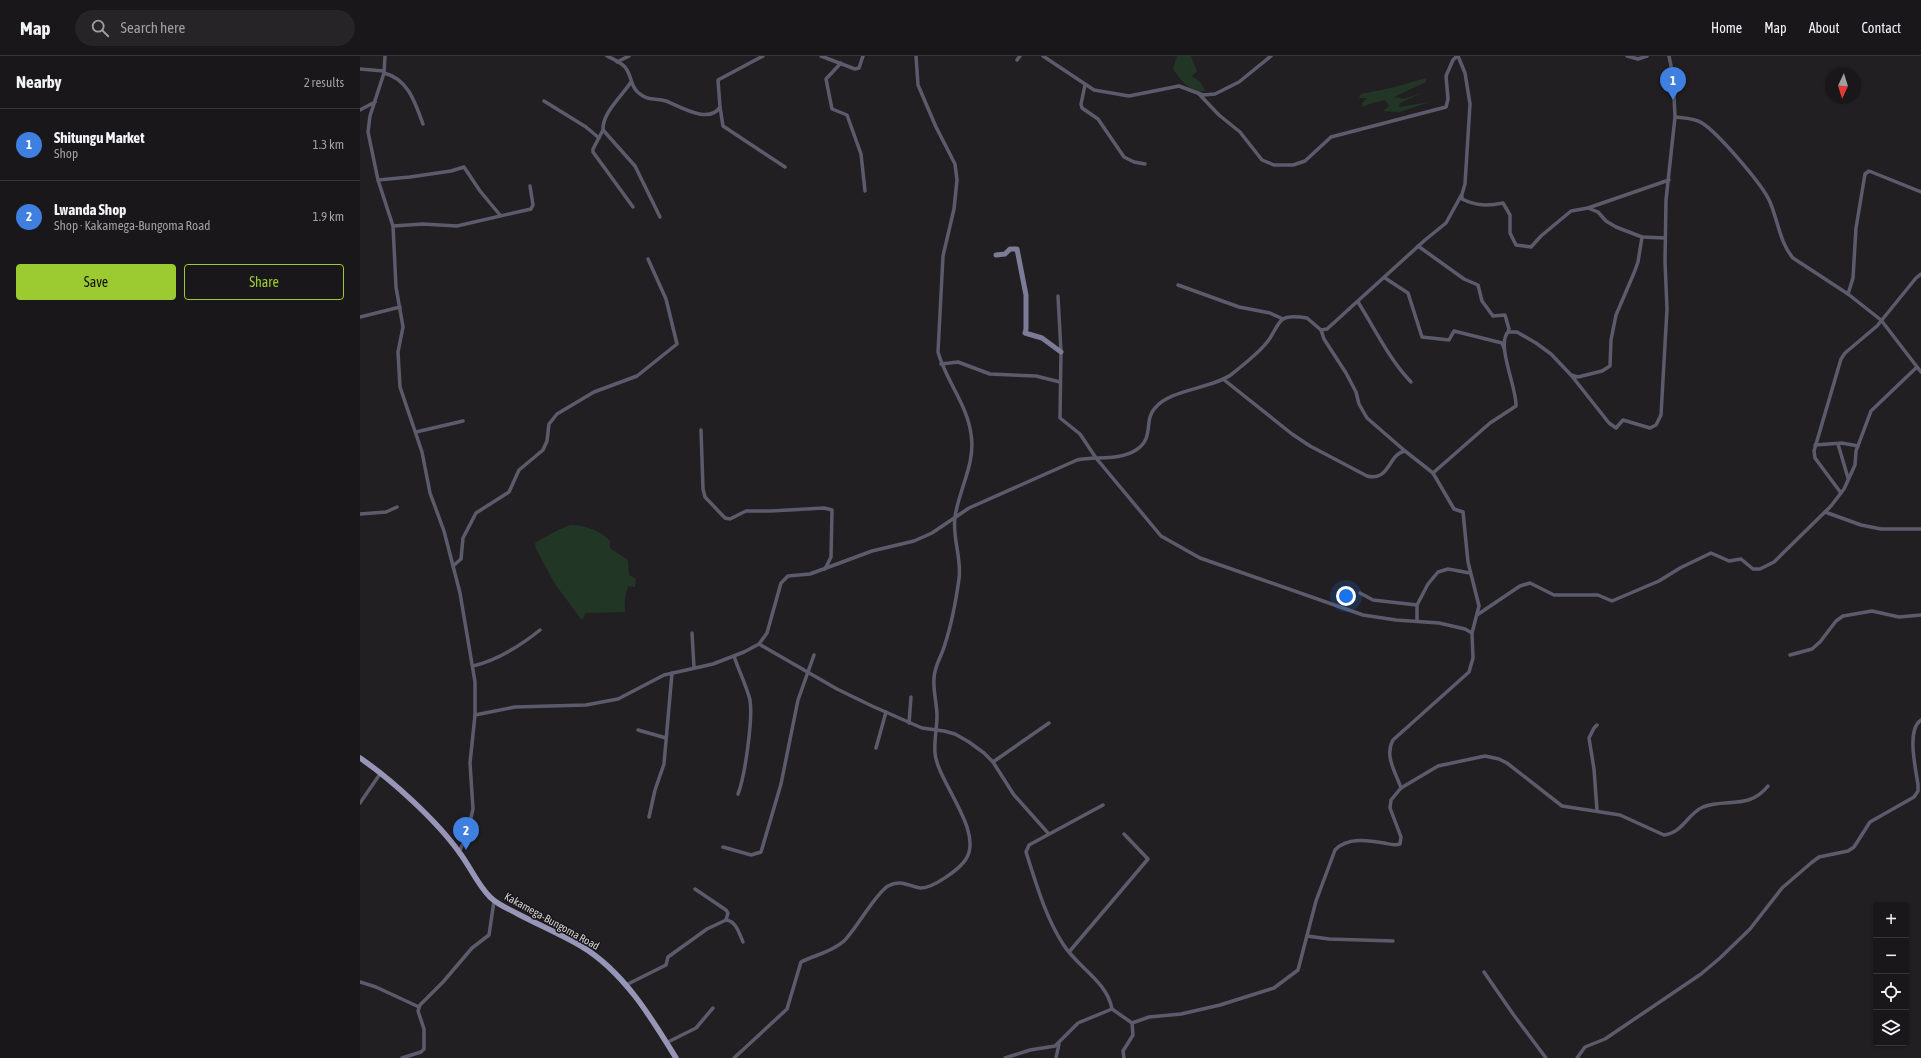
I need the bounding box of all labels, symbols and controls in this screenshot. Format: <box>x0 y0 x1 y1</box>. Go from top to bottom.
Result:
search box <box>75 10 355 46</box>
text: Map <box>20 17 51 39</box>
icon: search <box>89 17 111 39</box>
text: Search here <box>121 19 185 36</box>
text: Home <box>1711 20 1742 36</box>
text: Map <box>1764 20 1787 36</box>
text: About <box>1809 20 1840 36</box>
text: Contact <box>1862 20 1901 36</box>
pin: 1 <box>1660 67 1686 100</box>
north arrow <box>1825 68 1861 104</box>
text: Nearby <box>16 72 62 92</box>
text: 2 results <box>304 75 344 90</box>
text: Shitungu Market <box>54 129 145 146</box>
text: 1 <box>26 137 32 152</box>
text: 1.3 km <box>313 137 344 152</box>
text: Shop <box>54 146 78 161</box>
text: Lwanda Shop <box>54 201 126 218</box>
text: 2 <box>26 209 32 224</box>
text: 1.9 km <box>313 209 344 224</box>
text: Shop · Kakamega-Bungoma Road <box>54 218 210 233</box>
button: Save <box>16 264 176 300</box>
button: Share <box>184 264 344 300</box>
your location <box>1336 586 1356 606</box>
pin: 2 <box>453 817 479 850</box>
street label: Kakamega-Bungoma Road <box>502 890 602 952</box>
map controls <box>1873 902 1909 1046</box>
button: + <box>1873 902 1909 938</box>
button: − <box>1873 938 1909 974</box>
button: locate <box>1873 974 1909 1010</box>
button: layers <box>1873 1010 1909 1046</box>

